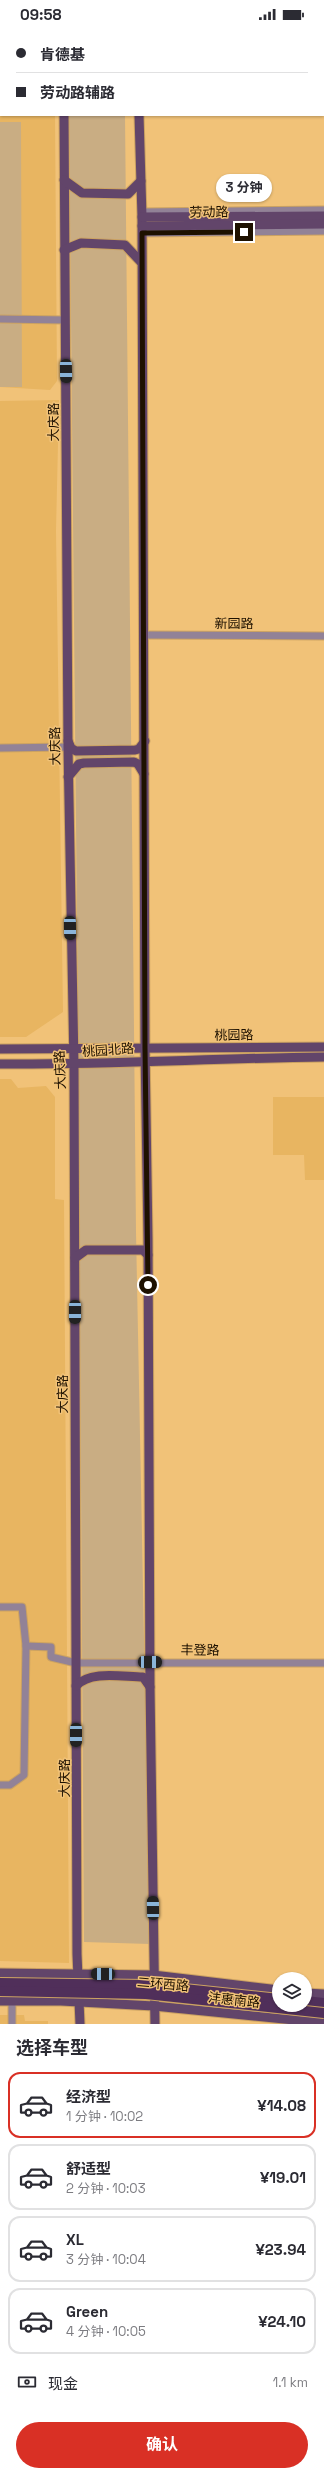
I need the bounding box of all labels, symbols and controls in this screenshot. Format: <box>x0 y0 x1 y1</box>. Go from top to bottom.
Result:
text: 09:58 <box>20 5 61 24</box>
text: 肯德基 <box>40 45 85 64</box>
text: 劳动路辅路 <box>40 83 115 102</box>
callout: 3 分钟 <box>216 174 272 202</box>
text: 3 分钟 <box>225 179 263 196</box>
street label: 劳动路 <box>189 203 229 221</box>
route end <box>235 223 253 241</box>
car <box>60 359 72 383</box>
street label: 大庆路 <box>45 402 62 442</box>
street label: 新园路 <box>214 615 254 632</box>
street label: 大庆路 <box>46 726 64 766</box>
car <box>64 916 76 940</box>
street label: 桃园路 <box>214 1026 254 1044</box>
street label: 桃园北路 <box>81 1040 135 1060</box>
street label: 大庆路 <box>51 1050 69 1090</box>
route start <box>139 1276 157 1294</box>
car <box>69 1300 81 1324</box>
street label: 大庆路 <box>54 1374 71 1414</box>
street label: 丰登路 <box>180 1641 220 1659</box>
car <box>138 1656 162 1668</box>
car <box>70 1723 82 1747</box>
street label: 大庆路 <box>56 1758 73 1798</box>
car <box>147 1896 159 1920</box>
car <box>91 1968 115 1980</box>
map controls <box>272 1972 312 2012</box>
button: layers <box>272 1972 312 2012</box>
street label: 二环西路 <box>136 1973 190 1995</box>
street label: 沣惠南路 <box>207 1989 261 2011</box>
text: 选择车型 <box>16 2036 88 2059</box>
icon: car <box>18 2087 54 2123</box>
text: 经济型 <box>66 2087 111 2106</box>
text: ¥14.08 <box>257 2096 306 2115</box>
text: 1 分钟 · 10:02 <box>66 2108 143 2125</box>
icon: car <box>18 2159 54 2195</box>
text: 舒适型 <box>66 2159 111 2178</box>
text: ¥19.01 <box>260 2168 306 2187</box>
text: 2 分钟 · 10:03 <box>66 2180 146 2197</box>
text: XL <box>66 2230 84 2249</box>
icon: car <box>18 2231 54 2267</box>
text: ¥23.94 <box>255 2240 306 2259</box>
text: 3 分钟 · 10:04 <box>66 2251 146 2268</box>
text: Green <box>66 2302 108 2321</box>
icon: car <box>18 2303 54 2339</box>
text: ¥24.10 <box>258 2312 306 2331</box>
text: 4 分钟 · 10:05 <box>66 2323 146 2340</box>
icon: cash <box>16 2371 38 2393</box>
text: 现金 <box>48 2374 78 2393</box>
text: 1.1 km <box>273 2374 308 2391</box>
button: 确认 <box>16 2422 308 2468</box>

